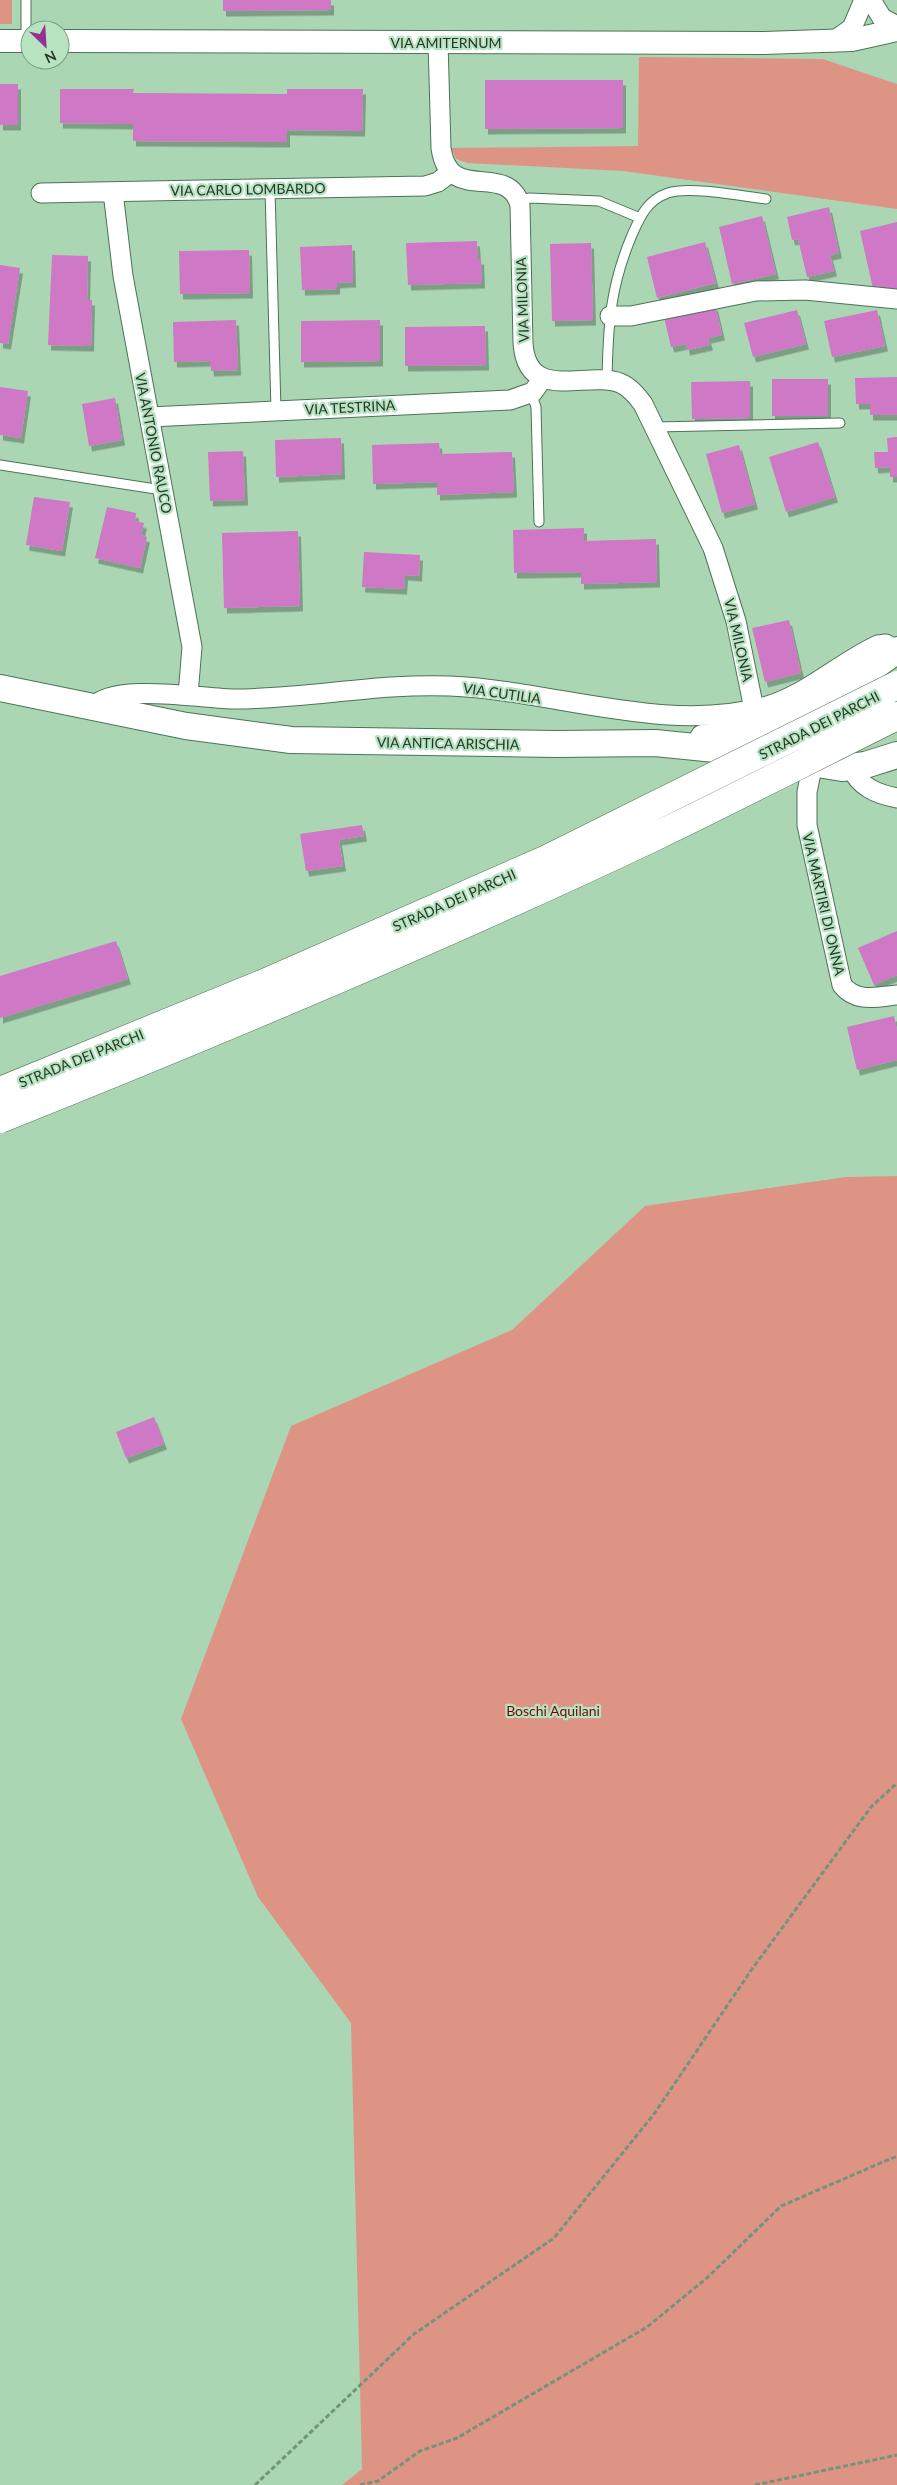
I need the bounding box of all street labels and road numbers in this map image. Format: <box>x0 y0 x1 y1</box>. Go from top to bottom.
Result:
street label: VIA AMITERNUM <box>390 34 502 51</box>
street label: VIA CARLO LOMBARDO <box>170 179 326 199</box>
street label: VIA MILONIA <box>512 257 532 343</box>
street label: VIA ANTONIO RAUCO <box>132 371 176 515</box>
street label: VIA TESTRINA <box>304 396 396 418</box>
street label: VIA MILONIA <box>721 597 757 684</box>
street label: VIA CUTILIA <box>462 679 543 707</box>
street label: STRADA DEI PARCHI <box>756 687 882 763</box>
street label: VIA ANTICA ARISCHIA <box>377 733 520 753</box>
street label: VIA MARTIRI DI ONNA <box>799 831 849 977</box>
street label: STRADA DEI PARCHI <box>390 865 518 935</box>
street label: STRADA DEI PARCHI <box>16 1025 146 1091</box>

